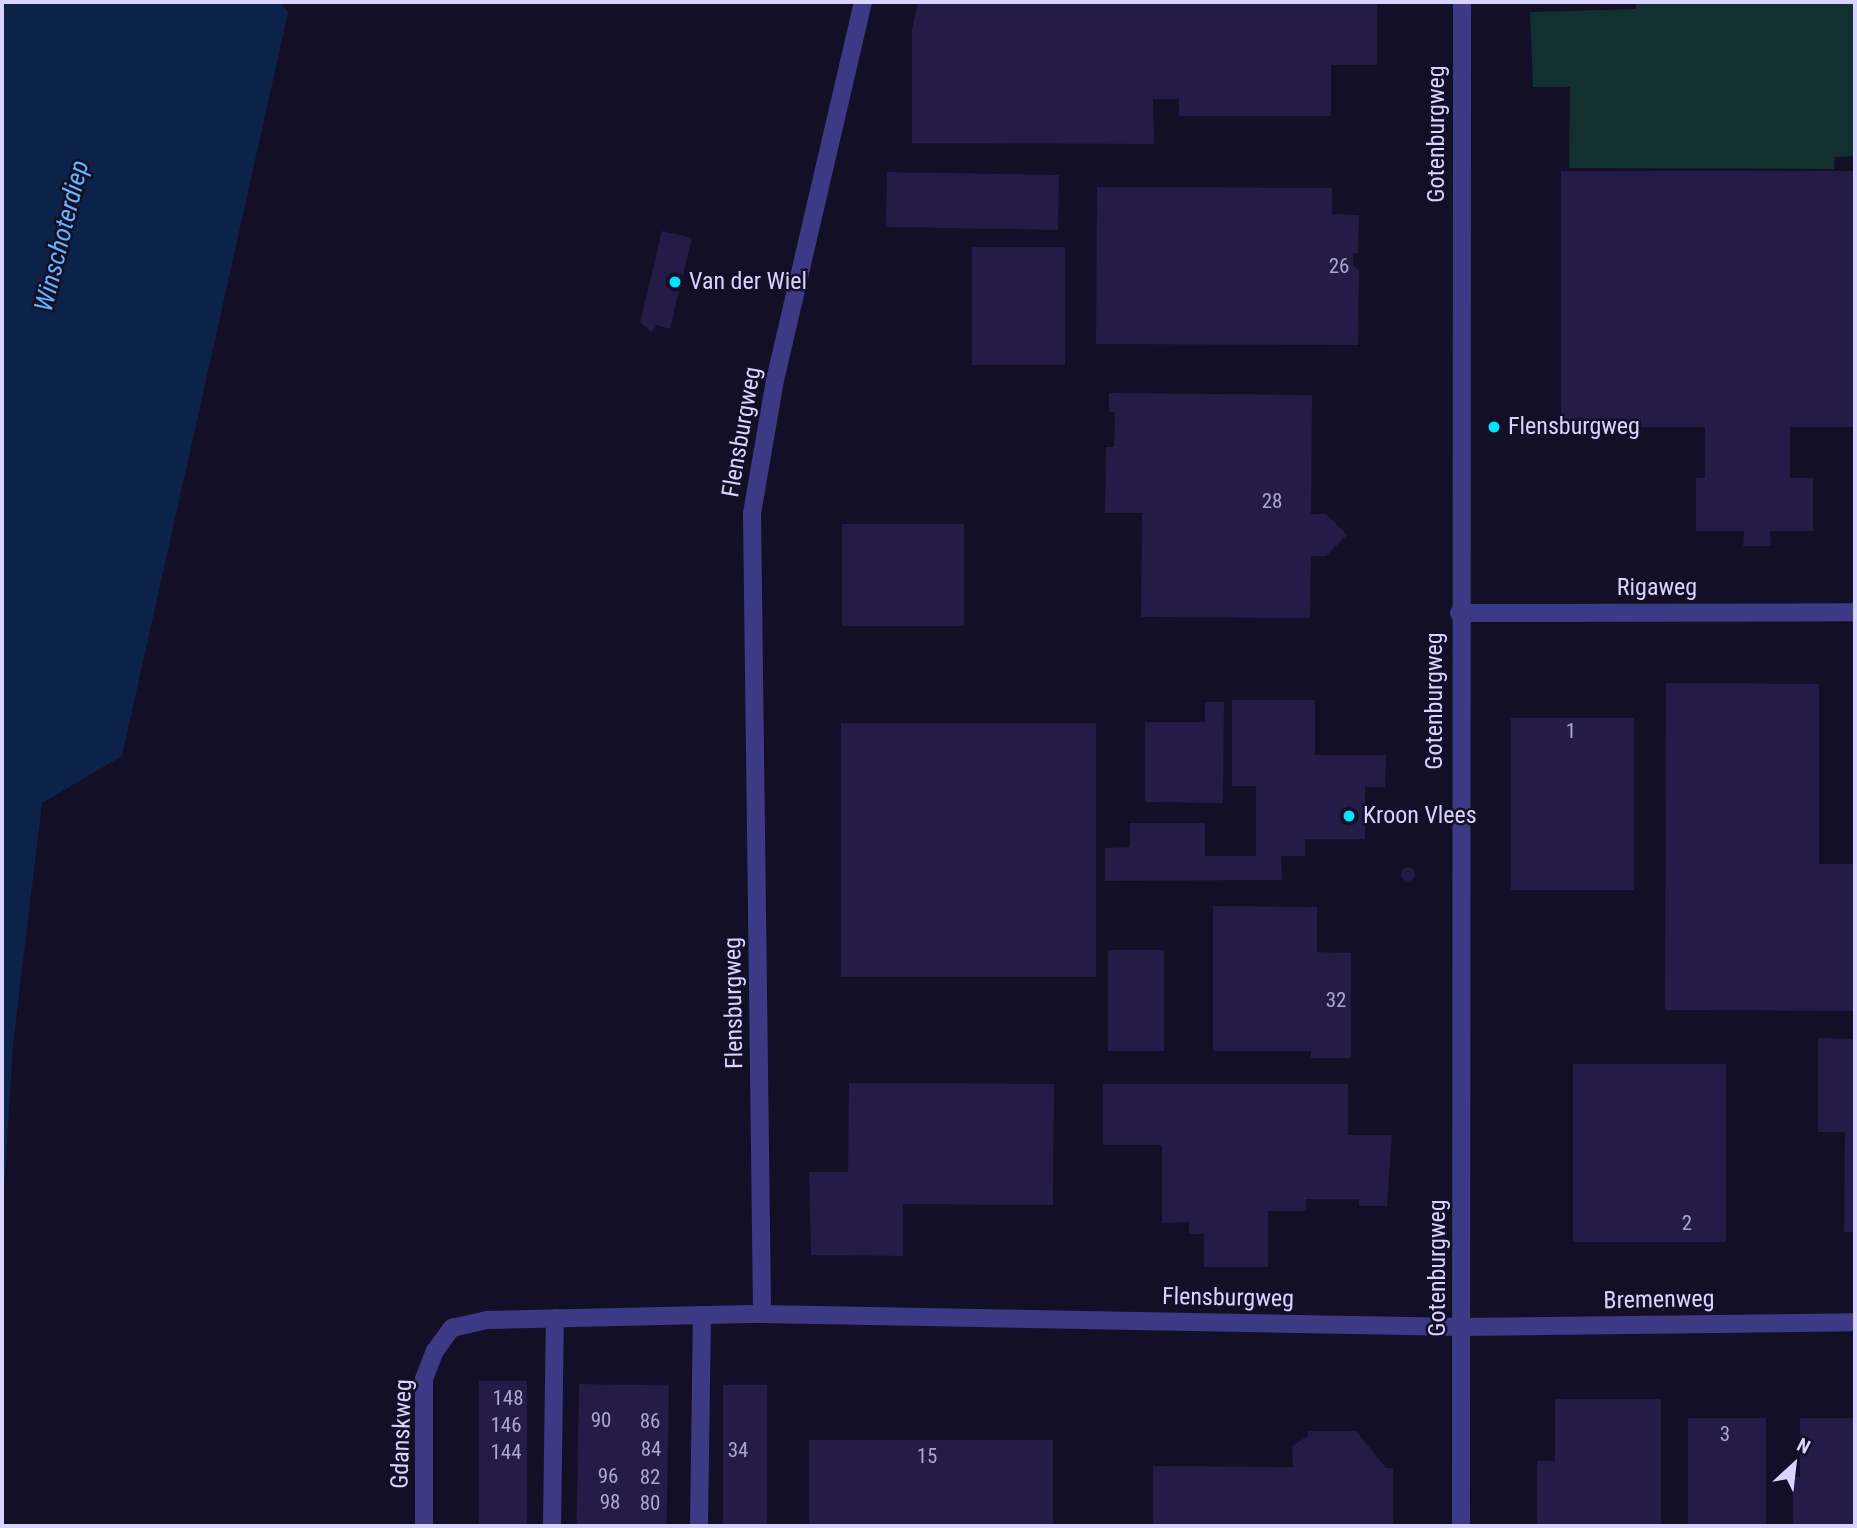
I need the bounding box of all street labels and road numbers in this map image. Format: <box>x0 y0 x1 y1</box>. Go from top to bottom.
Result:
street label: Gotenburgweg <box>1423 65 1451 203</box>
street label: Flensburgweg <box>716 365 768 499</box>
street label: Rigaweg <box>1617 574 1697 602</box>
street label: Gotenburgweg <box>1421 632 1449 770</box>
street label: Flensburgweg <box>718 937 750 1069</box>
street label: Gotenburgweg <box>1424 1199 1452 1337</box>
street label: Flensburgweg <box>1162 1282 1294 1314</box>
street label: Bremenweg <box>1603 1285 1715 1315</box>
street label: Gdanskweg <box>386 1379 418 1489</box>

